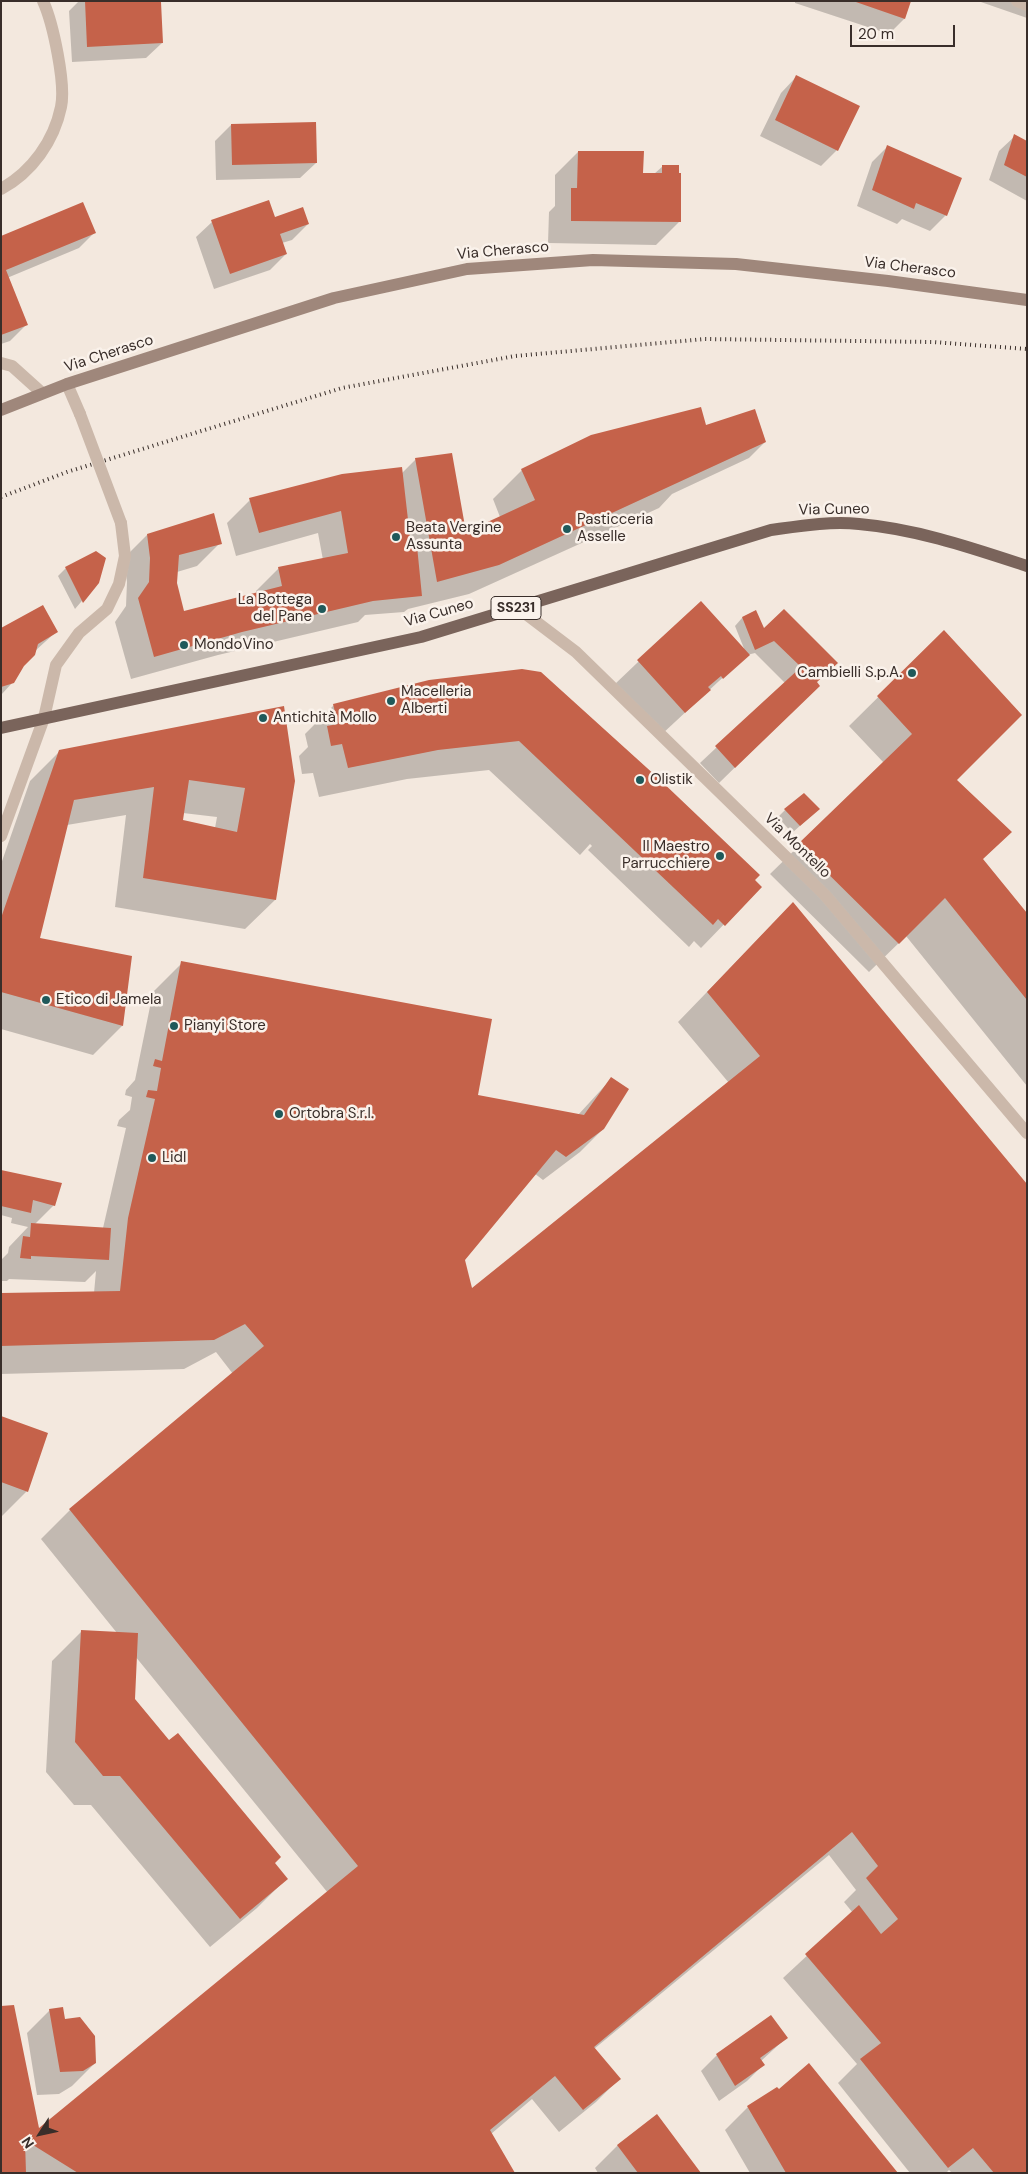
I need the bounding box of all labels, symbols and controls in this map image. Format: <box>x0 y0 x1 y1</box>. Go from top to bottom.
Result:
scale bar <box>853 15 958 47</box>
text: 20 m <box>858 24 894 44</box>
street label: Via Cherasco <box>456 238 550 264</box>
street label: Via Cherasco <box>863 253 957 283</box>
street label: Via Cherasco <box>62 331 156 377</box>
street label: Via Cuneo <box>798 500 870 520</box>
place label: Pasticceria Asselle <box>577 511 653 546</box>
place label: Beata Vergine Assunta <box>406 519 502 554</box>
marker: Pasticceria Asselle <box>561 523 573 535</box>
marker: Beata Vergine Assunta <box>390 531 402 543</box>
place label: La Bottega del Pane <box>238 591 312 626</box>
street label: Via Cuneo <box>402 595 476 631</box>
road number: SS231 <box>491 596 541 620</box>
marker: La Bottega del Pane <box>316 603 328 615</box>
place label: MondoVino <box>194 636 274 654</box>
marker: MondoVino <box>178 639 190 651</box>
place label: Cambielli S.p.A. <box>797 664 902 682</box>
marker: Cambielli S.p.A. <box>906 667 918 679</box>
place label: Macelleria Alberti <box>401 683 471 718</box>
marker: Macelleria Alberti <box>385 695 397 707</box>
place label: Antichità Mollo <box>273 709 377 727</box>
marker: Antichità Mollo <box>257 712 269 724</box>
place label: Olistik <box>650 771 693 789</box>
marker: Olistik <box>634 774 646 786</box>
street label: Via Montello <box>760 810 834 882</box>
place label: Il Maestro Parrucchiere <box>622 838 710 873</box>
marker: Il Maestro Parrucchiere <box>714 850 726 862</box>
place label: Etico di Jamela <box>56 991 161 1009</box>
marker: Etico di Jamela <box>40 994 52 1006</box>
place label: Pianyi Store <box>184 1017 266 1035</box>
marker: Pianyi Store <box>168 1020 180 1032</box>
place label: Ortobra S.r.l. <box>289 1105 374 1123</box>
marker: Ortobra S.r.l. <box>273 1108 285 1120</box>
place label: Lidl <box>162 1149 186 1167</box>
marker: Lidl <box>146 1152 158 1164</box>
north arrow <box>15 2109 65 2159</box>
text: N <box>17 2133 38 2152</box>

